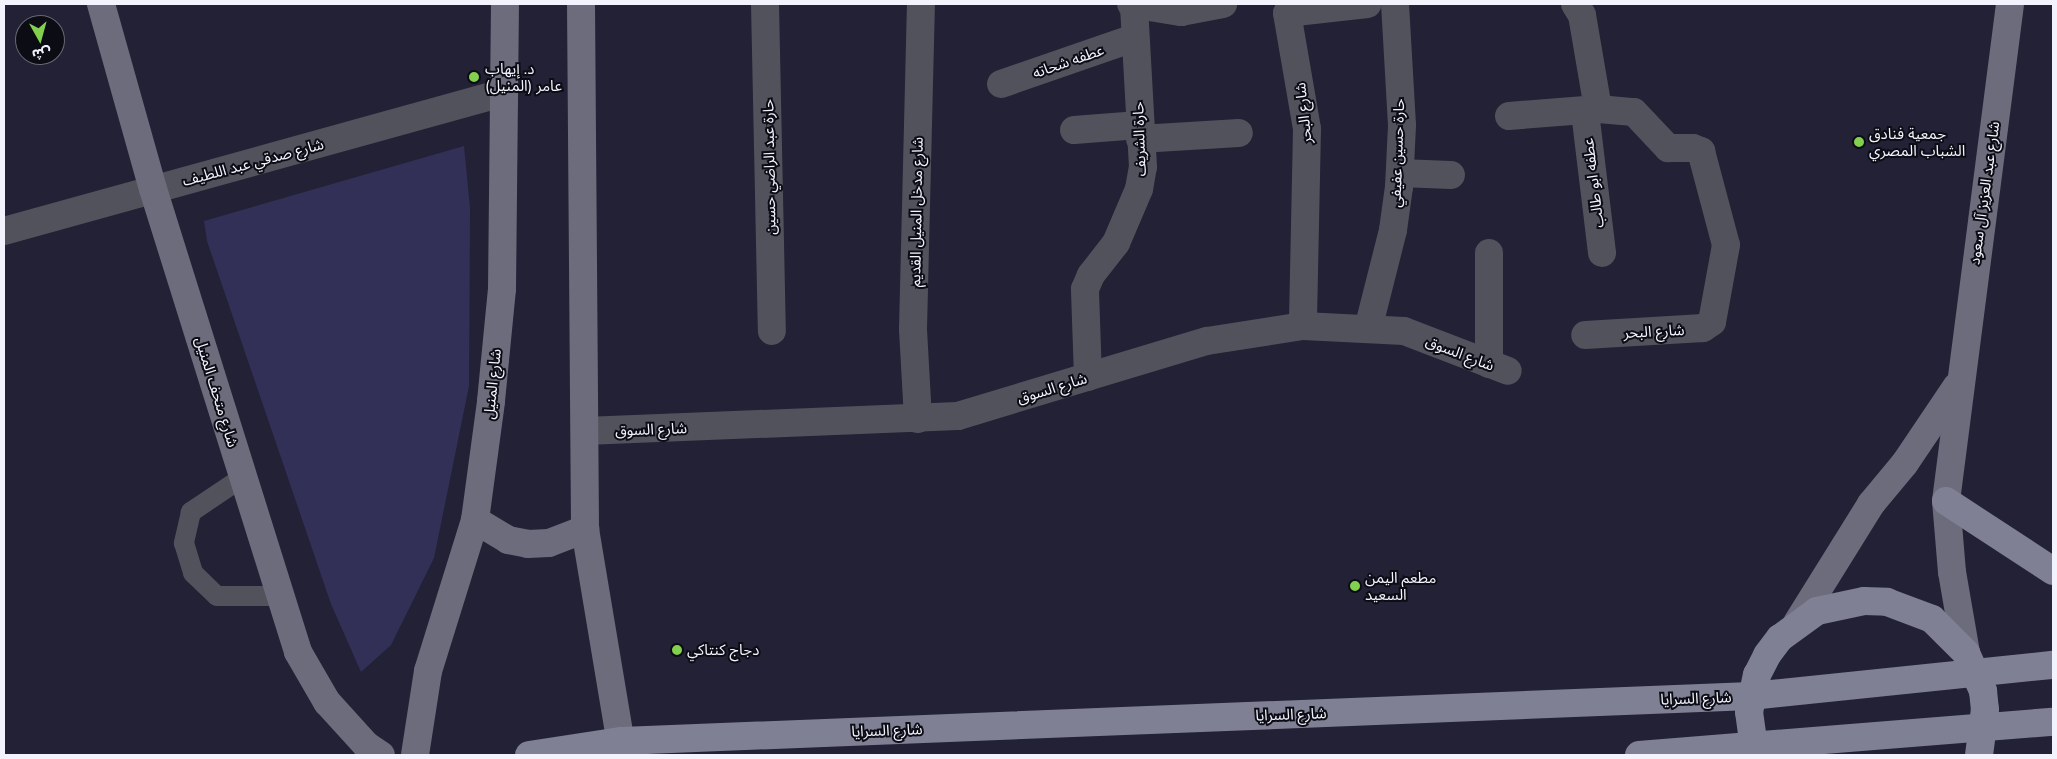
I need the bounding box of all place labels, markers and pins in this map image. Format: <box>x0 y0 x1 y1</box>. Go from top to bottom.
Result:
place label: د. إيهاب عامر (المنيل) <box>485 59 562 94</box>
marker: د. إيهاب عامر (المنيل) <box>467 70 481 84</box>
place label: جمعية فنادق الشباب المصري <box>1869 124 1965 159</box>
marker: جمعية فنادق الشباب المصري <box>1853 136 1865 148</box>
place label: مطعم اليمن السعيد <box>1365 568 1436 603</box>
marker: مطعم اليمن السعيد <box>1349 580 1361 592</box>
place label: دجاج كنتاكي <box>687 641 759 659</box>
marker: دجاج كنتاكي <box>671 644 683 656</box>

